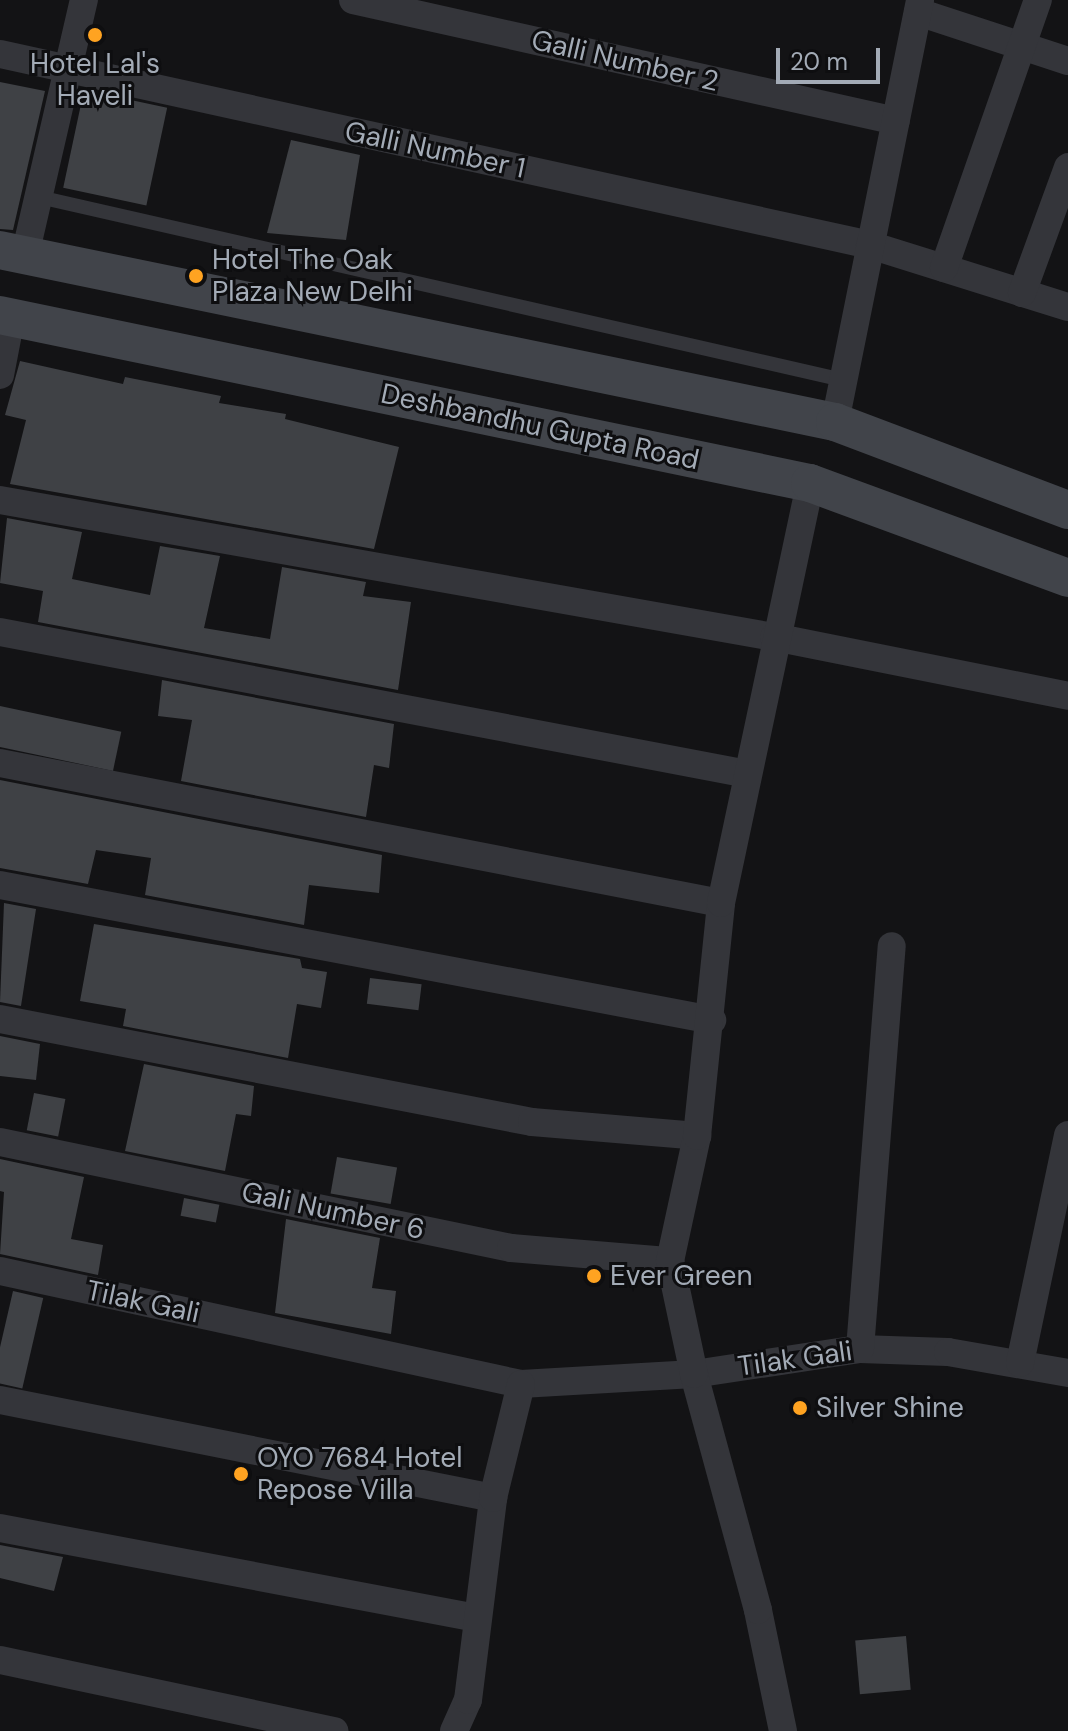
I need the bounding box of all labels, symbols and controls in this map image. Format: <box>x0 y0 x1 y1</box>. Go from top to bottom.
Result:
street label: Galli Number 2 <box>528 23 722 99</box>
marker: Hotel Lal's Haveli <box>86 26 104 44</box>
scale bar <box>780 32 884 82</box>
text: 20 m <box>790 46 848 77</box>
place label: Hotel Lal's Haveli <box>30 47 160 113</box>
street label: Galli Number 1 <box>342 114 528 186</box>
place label: Hotel The Oak Plaza New Delhi <box>212 243 413 309</box>
marker: Hotel The Oak Plaza New Delhi <box>187 267 205 285</box>
street label: Deshbandhu Gupta Road <box>378 377 702 477</box>
street label: Gali Number 6 <box>239 1175 427 1247</box>
place label: Ever Green <box>610 1259 753 1293</box>
marker: Ever Green <box>585 1267 603 1285</box>
street label: Tilak Gali <box>83 1274 203 1330</box>
street label: Tilak Gali <box>736 1334 854 1384</box>
place label: Silver Shine <box>816 1391 964 1425</box>
marker: Silver Shine <box>791 1399 809 1417</box>
place label: OYO 7684 Hotel Repose Villa <box>257 1441 462 1507</box>
marker: OYO 7684 Hotel Repose Villa <box>232 1465 250 1483</box>

